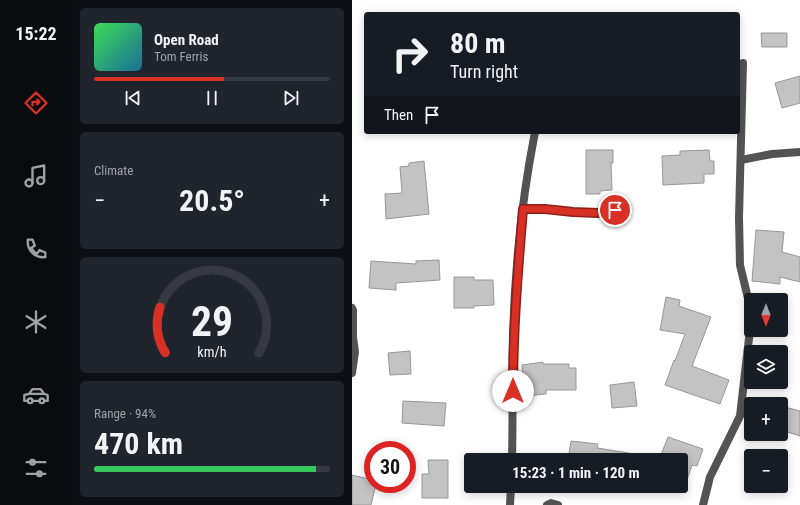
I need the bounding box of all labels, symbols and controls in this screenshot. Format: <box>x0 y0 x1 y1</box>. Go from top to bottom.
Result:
text: 15:22 <box>15 23 57 44</box>
text: 80 m <box>450 27 506 60</box>
icon: right <box>384 28 436 80</box>
text: Open Road <box>154 31 219 49</box>
text: Tom Ferris <box>154 49 208 64</box>
text: Turn right <box>450 61 518 82</box>
icon: previous <box>122 87 144 109</box>
icon: pause <box>201 87 223 109</box>
icon: next <box>280 87 302 109</box>
icon: directions <box>22 89 50 117</box>
icon: arrive <box>421 104 443 126</box>
text: Then <box>384 106 413 124</box>
icon: music <box>22 162 50 190</box>
text: Climate <box>94 163 133 178</box>
text: 20.5° <box>179 183 245 218</box>
text: − <box>94 188 105 213</box>
text: + <box>319 188 330 213</box>
pin <box>598 193 632 227</box>
icon: arrive <box>604 199 626 221</box>
icon: phone <box>22 235 50 263</box>
north arrow <box>744 293 788 337</box>
map controls <box>744 293 788 493</box>
text: 29 <box>191 296 233 345</box>
icon: climate <box>22 308 50 336</box>
text: km/h <box>197 343 227 359</box>
button: layers <box>744 345 788 389</box>
position arrow <box>492 370 534 412</box>
icon: car <box>22 381 50 409</box>
button: + <box>744 397 788 441</box>
text: Range · 94% <box>94 406 156 421</box>
text: 470 km <box>94 426 183 461</box>
speed limit sign: 30 <box>364 441 416 493</box>
button: − <box>744 449 788 493</box>
icon: filters <box>22 454 50 482</box>
text: 15:23 · 1 min · 120 m <box>512 464 640 482</box>

